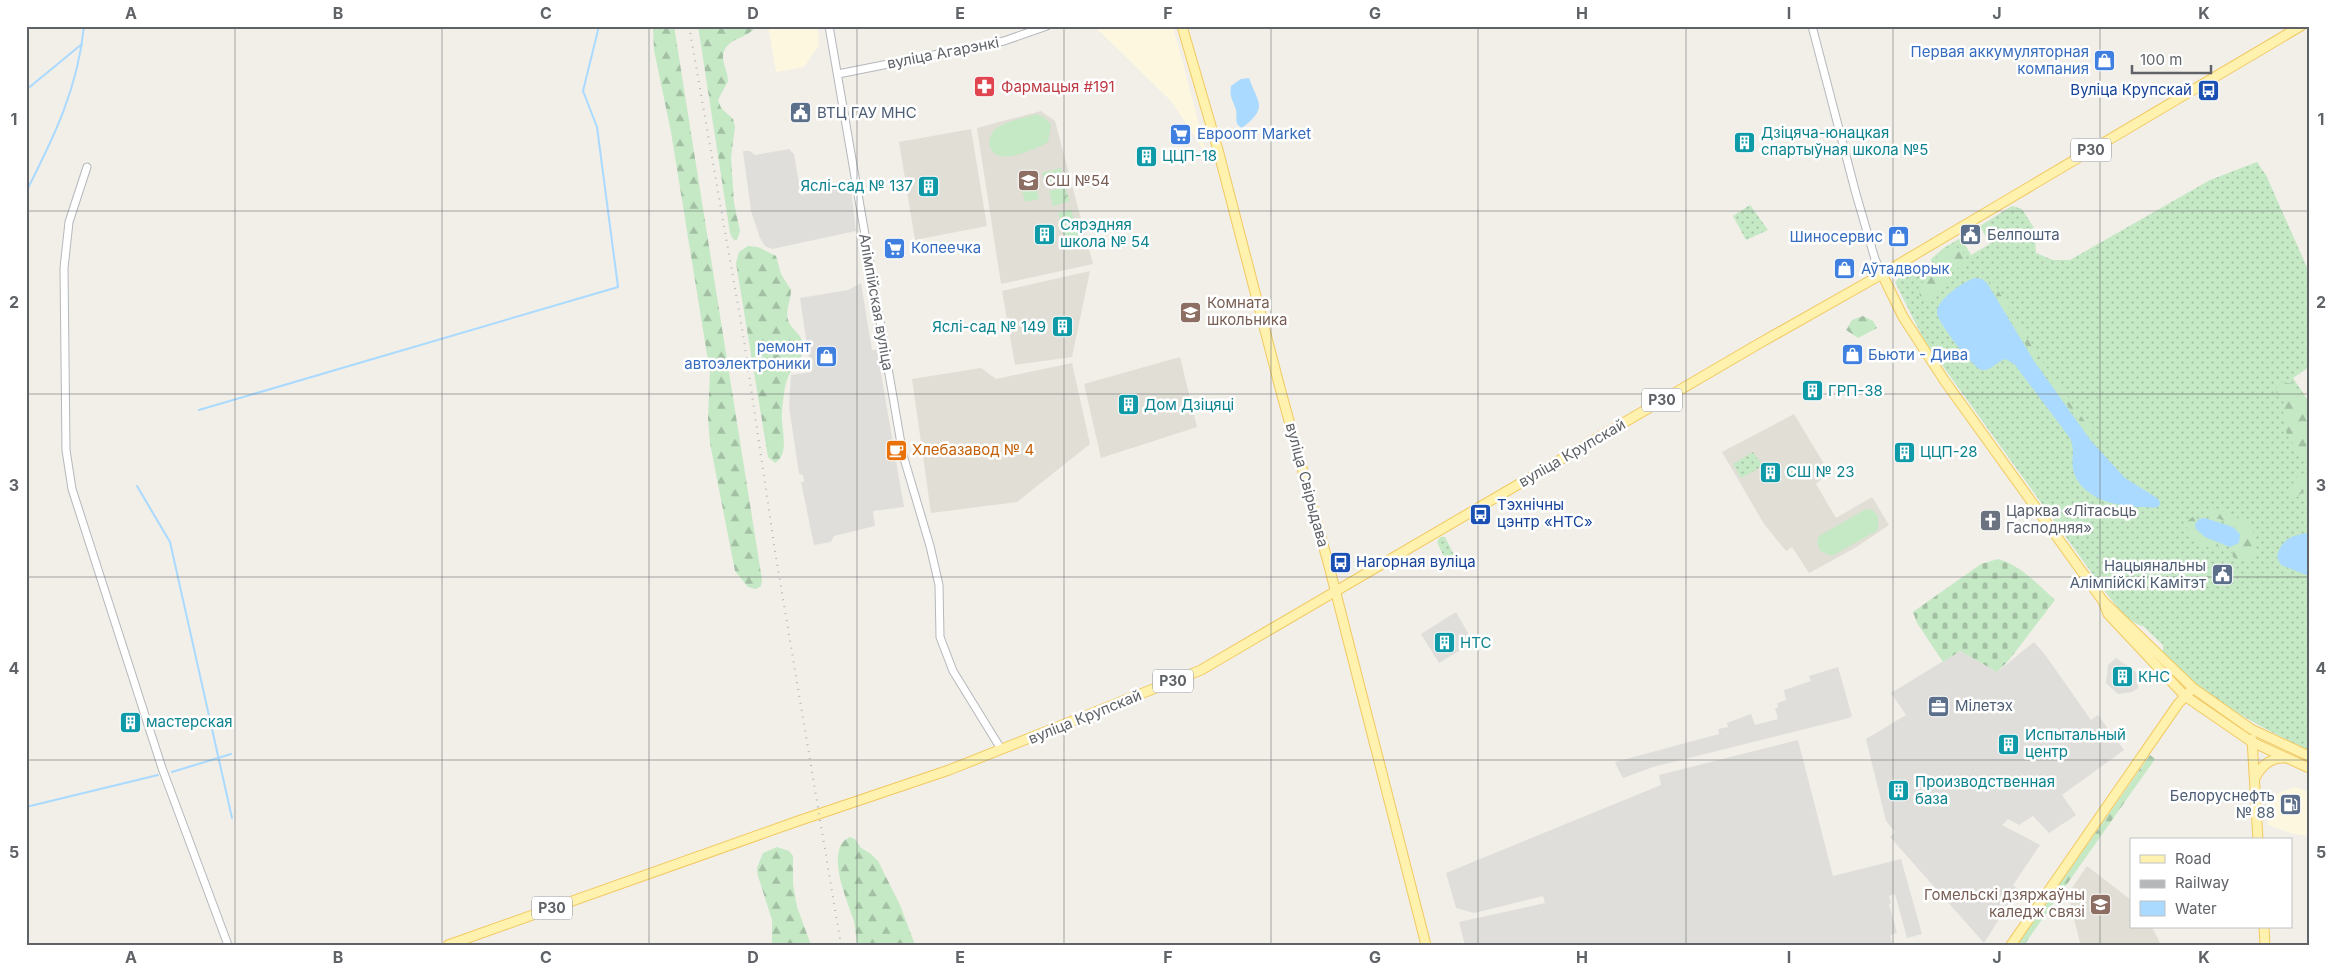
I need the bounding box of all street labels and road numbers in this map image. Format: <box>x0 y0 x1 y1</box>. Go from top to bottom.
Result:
street label: вуліца Агарэнкі <box>885 32 1001 73</box>
road number: Р30 <box>2071 138 2111 162</box>
street label: Алімпійская вуліца <box>855 232 898 372</box>
road number: Р30 <box>1642 388 1682 412</box>
street label: вуліца Крупскай <box>1515 414 1629 491</box>
street label: вуліца Свірыдава <box>1282 421 1333 549</box>
road number: Р30 <box>1153 669 1193 692</box>
street label: вуліца Крупскай <box>1025 685 1144 748</box>
road number: Р30 <box>532 896 572 920</box>

